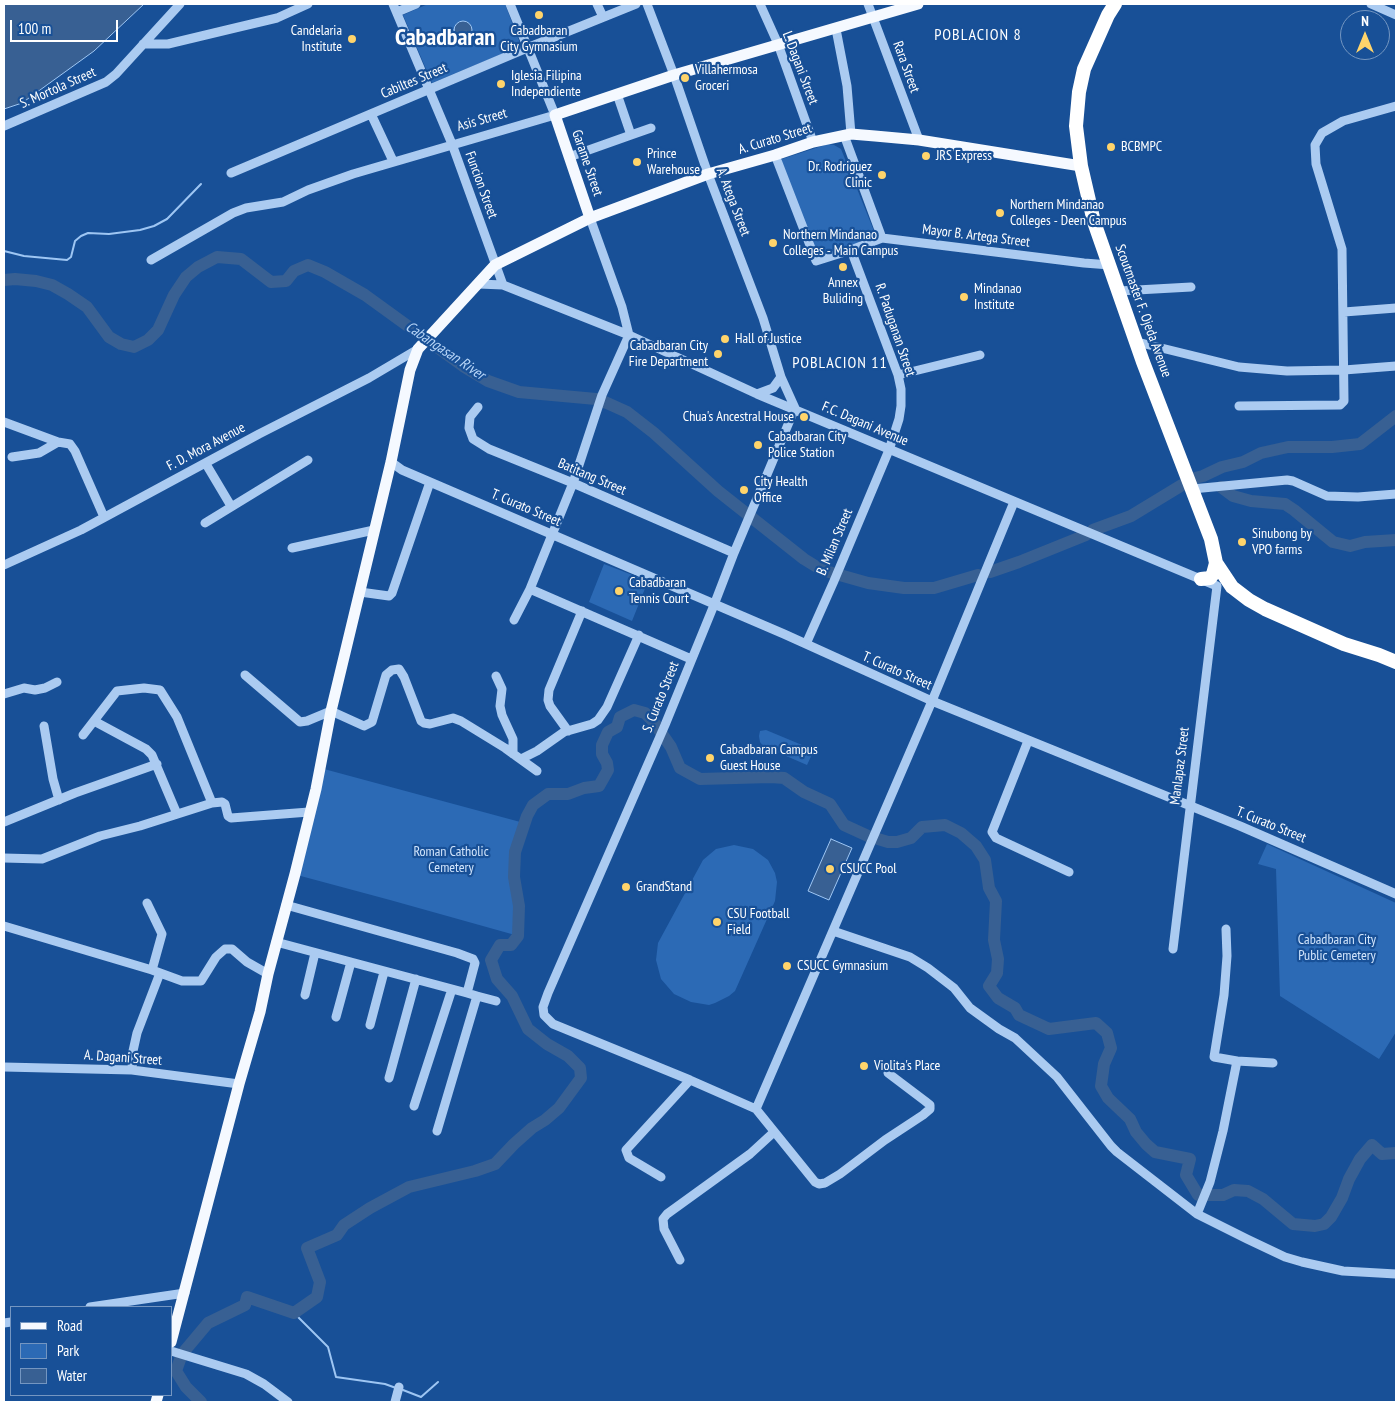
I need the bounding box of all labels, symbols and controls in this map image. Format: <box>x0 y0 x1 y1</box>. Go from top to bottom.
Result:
marker: Cabadbaran City Gymnasium <box>533 9 545 21</box>
scale bar <box>12 10 120 42</box>
north arrow <box>1340 10 1390 60</box>
text: N <box>1361 12 1369 30</box>
text: 100 m <box>18 19 51 38</box>
place label: Candelaria Institute <box>291 23 342 56</box>
place label: Cabadbaran City Gymnasium <box>500 23 578 56</box>
district label: Cabadbaran <box>395 24 495 52</box>
district label: POBLACION 8 <box>933 25 1023 45</box>
street label: L. Dagani Street <box>778 29 822 107</box>
marker: Candelaria Institute <box>346 33 358 45</box>
street label: Rara Street <box>889 39 923 95</box>
street label: Cabiltes Street <box>378 60 450 102</box>
place label: Villahermosa Groceri <box>695 62 758 94</box>
street label: S. Mortola Street <box>17 64 99 112</box>
place label: Iglesia Filipina Independiente <box>511 68 582 100</box>
marker: Villahermosa Groceri <box>679 72 691 84</box>
marker: Iglesia Filipina Independiente <box>495 78 507 90</box>
street label: Asis Street <box>455 105 509 135</box>
street label: A. Curato Street <box>736 120 814 158</box>
street label: Garame Street <box>568 128 606 198</box>
place label: BCBMPC <box>1121 139 1162 155</box>
marker: BCBMPC <box>1105 141 1117 153</box>
place label: Prince Warehouse <box>647 146 700 178</box>
place label: JRS Express <box>936 148 992 164</box>
street label: Funcion Street <box>461 149 501 221</box>
marker: JRS Express <box>920 150 932 162</box>
marker: Prince Warehouse <box>631 156 643 168</box>
place label: Dr. Rodriguez Clinic <box>808 159 872 192</box>
street label: A. Atega Street <box>712 165 754 239</box>
marker: Dr. Rodriguez Clinic <box>876 169 888 181</box>
place label: Northern Mindanao Colleges - Deen Campus <box>1010 197 1127 230</box>
marker: Northern Mindanao Colleges - Deen Campus <box>994 207 1006 219</box>
street label: Mayor B. Artega Street <box>921 221 1031 251</box>
place label: Northern Mindanao Colleges - Main Campus <box>783 227 898 260</box>
marker: Northern Mindanao Colleges - Main Campus <box>767 237 779 249</box>
street label: Scoutmaster F. Ojeda Avenue <box>1111 242 1175 380</box>
marker: Annex Buliding <box>837 261 849 273</box>
place label: Annex Buliding <box>823 275 863 308</box>
street label: R. Paduganan Street <box>871 281 919 379</box>
place label: Mindanao Institute <box>974 281 1022 314</box>
marker: Mindanao Institute <box>958 291 970 303</box>
water label: Cabangasan River <box>402 318 488 384</box>
place label: Hall of Justice <box>735 331 802 347</box>
marker: Hall of Justice <box>719 333 731 345</box>
place label: Cabadbaran City Fire Department <box>629 338 708 371</box>
marker: Cabadbaran City Fire Department <box>712 348 724 360</box>
district label: POBLACION 11 <box>791 353 889 373</box>
street label: F.C. Dagani Avenue <box>819 398 911 450</box>
place label: Chua's Ancestral House <box>683 409 794 425</box>
marker: Chua's Ancestral House <box>798 411 810 423</box>
street label: F. D. Mora Avenue <box>164 419 248 475</box>
place label: Cabadbaran City Police Station <box>768 429 846 462</box>
marker: Cabadbaran City Police Station <box>752 439 764 451</box>
street label: Batitang Street <box>555 455 629 499</box>
place label: City Health Office <box>754 474 808 507</box>
marker: City Health Office <box>738 484 750 496</box>
street label: T. Curato Street <box>489 486 563 530</box>
street label: B. Milan Street <box>813 506 857 578</box>
place label: Sinubong by VPO farms <box>1252 526 1312 558</box>
marker: Sinubong by VPO farms <box>1236 536 1248 548</box>
place label: Cabadbaran Tennis Court <box>629 575 689 608</box>
marker: Cabadbaran Tennis Court <box>613 585 625 597</box>
street label: T. Curato Street <box>860 648 934 694</box>
street label: S. Curato Street <box>639 659 683 735</box>
street label: Manlapaz Street <box>1167 726 1193 806</box>
place label: Cabadbaran Campus Guest House <box>720 742 818 774</box>
marker: Cabadbaran Campus Guest House <box>704 752 716 764</box>
street label: T. Curato Street <box>1234 803 1308 847</box>
park label: Roman Catholic Cemetery <box>413 844 489 876</box>
place label: CSUCC Pool <box>840 861 896 877</box>
marker: CSUCC Pool <box>824 863 836 875</box>
place label: GrandStand <box>636 879 692 895</box>
marker: GrandStand <box>620 881 632 893</box>
place label: CSU Football Field <box>727 906 790 939</box>
marker: CSU Football Field <box>711 916 723 928</box>
park label: Cabadbaran City Public Cemetery <box>1298 932 1376 964</box>
place label: CSUCC Gymnasium <box>797 958 888 974</box>
marker: CSUCC Gymnasium <box>781 960 793 972</box>
street label: A. Dagani Street <box>83 1047 163 1069</box>
place label: Violita's Place <box>874 1058 940 1074</box>
marker: Violita's Place <box>858 1060 870 1072</box>
legend <box>10 1306 172 1396</box>
text: Road <box>57 1316 83 1335</box>
text: Park <box>57 1341 79 1360</box>
text: Water <box>57 1366 87 1385</box>

